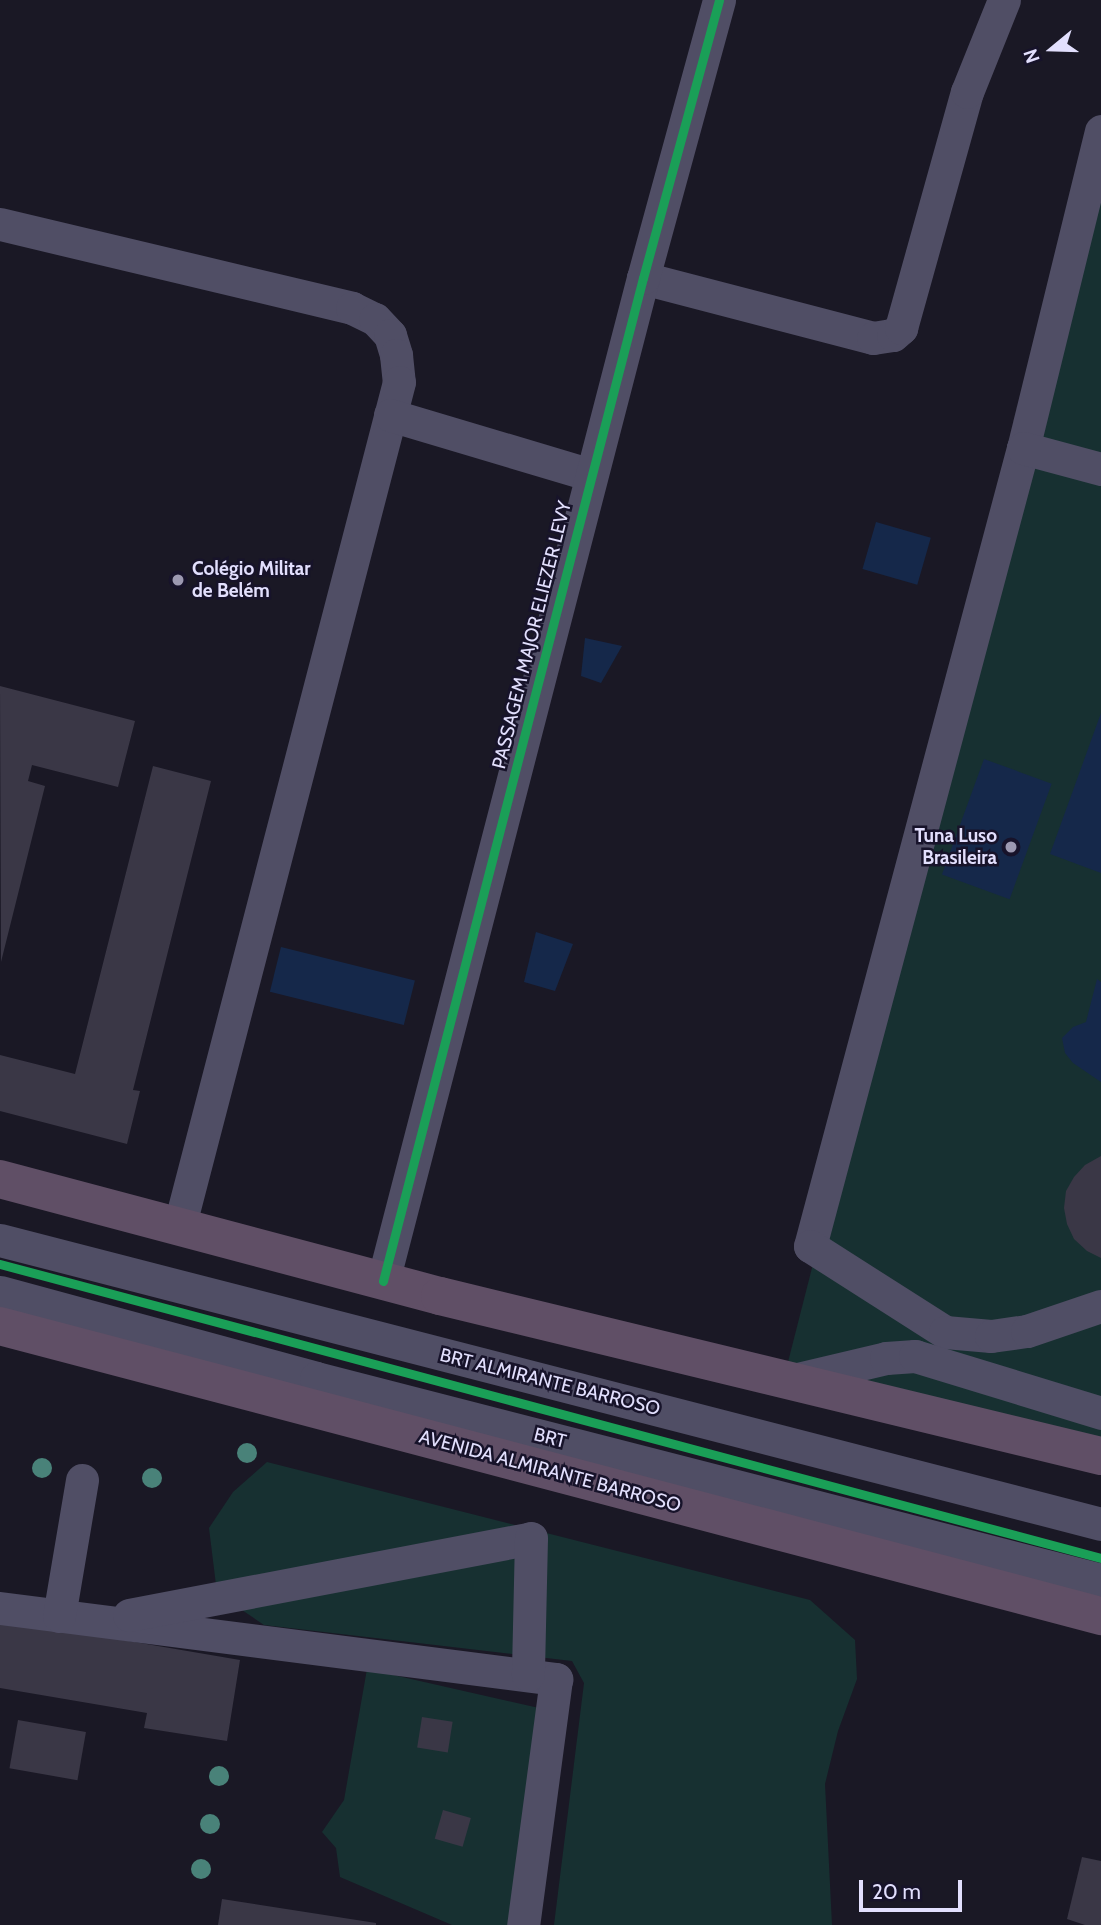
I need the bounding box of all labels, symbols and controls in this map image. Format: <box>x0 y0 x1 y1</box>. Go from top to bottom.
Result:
north arrow <box>1017 14 1087 84</box>
text: N <box>1019 46 1045 66</box>
street label: PASSAGEM MAJOR ELIEZER LEVY <box>488 499 576 771</box>
place label: Colégio Militar de Belém <box>192 558 311 602</box>
marker: Colégio Militar de Belém <box>170 572 186 588</box>
place label: Tuna Luso Brasileira <box>915 825 997 869</box>
marker: Tuna Luso Brasileira <box>1003 839 1019 855</box>
street label: BRT ALMIRANTE BARROSO <box>438 1344 662 1420</box>
street label: BRT <box>531 1423 569 1453</box>
street label: AVENIDA ALMIRANTE BARROSO <box>417 1425 683 1517</box>
scale bar <box>863 1866 966 1910</box>
text: 20 m <box>872 1879 921 1904</box>

